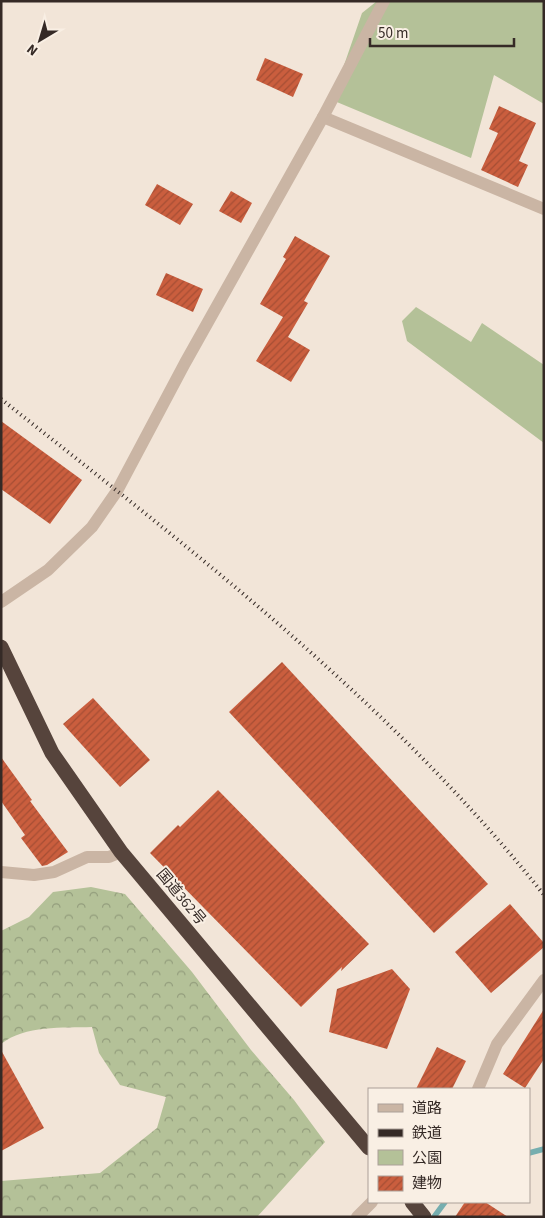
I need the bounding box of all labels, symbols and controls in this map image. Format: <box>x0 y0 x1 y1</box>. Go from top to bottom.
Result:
north arrow <box>15 15 65 65</box>
scale bar <box>370 15 514 47</box>
text: 50 m <box>378 23 408 44</box>
text: N <box>23 39 42 60</box>
street label: 国道362号 <box>151 864 211 930</box>
legend <box>368 1088 530 1203</box>
text: 道路 <box>412 1098 442 1119</box>
text: 鉄道 <box>412 1123 442 1144</box>
text: 公園 <box>412 1148 442 1169</box>
text: 建物 <box>412 1173 442 1194</box>

